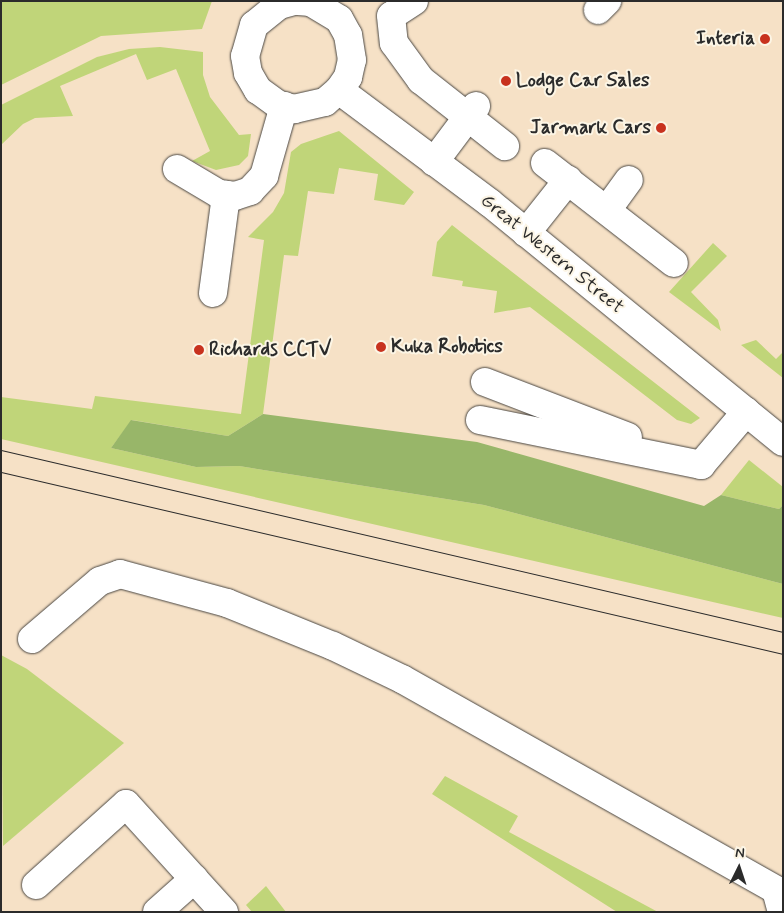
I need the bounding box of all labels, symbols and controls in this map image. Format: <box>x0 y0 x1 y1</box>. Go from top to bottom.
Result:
place label: Interia <box>696 28 755 50</box>
marker: Interia <box>759 33 771 45</box>
place label: Lodge Car Sales <box>516 70 647 92</box>
marker: Lodge Car Sales <box>500 75 512 87</box>
place label: Jarmark Cars <box>530 117 651 139</box>
marker: Jarmark Cars <box>655 122 667 134</box>
street label: Great Western Street <box>476 189 628 319</box>
place label: Kuka Robotics <box>391 336 503 358</box>
place label: Richards CCTV <box>209 339 331 361</box>
marker: Kuka Robotics <box>375 341 387 353</box>
marker: Richards CCTV <box>193 344 205 356</box>
north arrow <box>714 843 764 893</box>
text: N <box>735 844 745 862</box>

